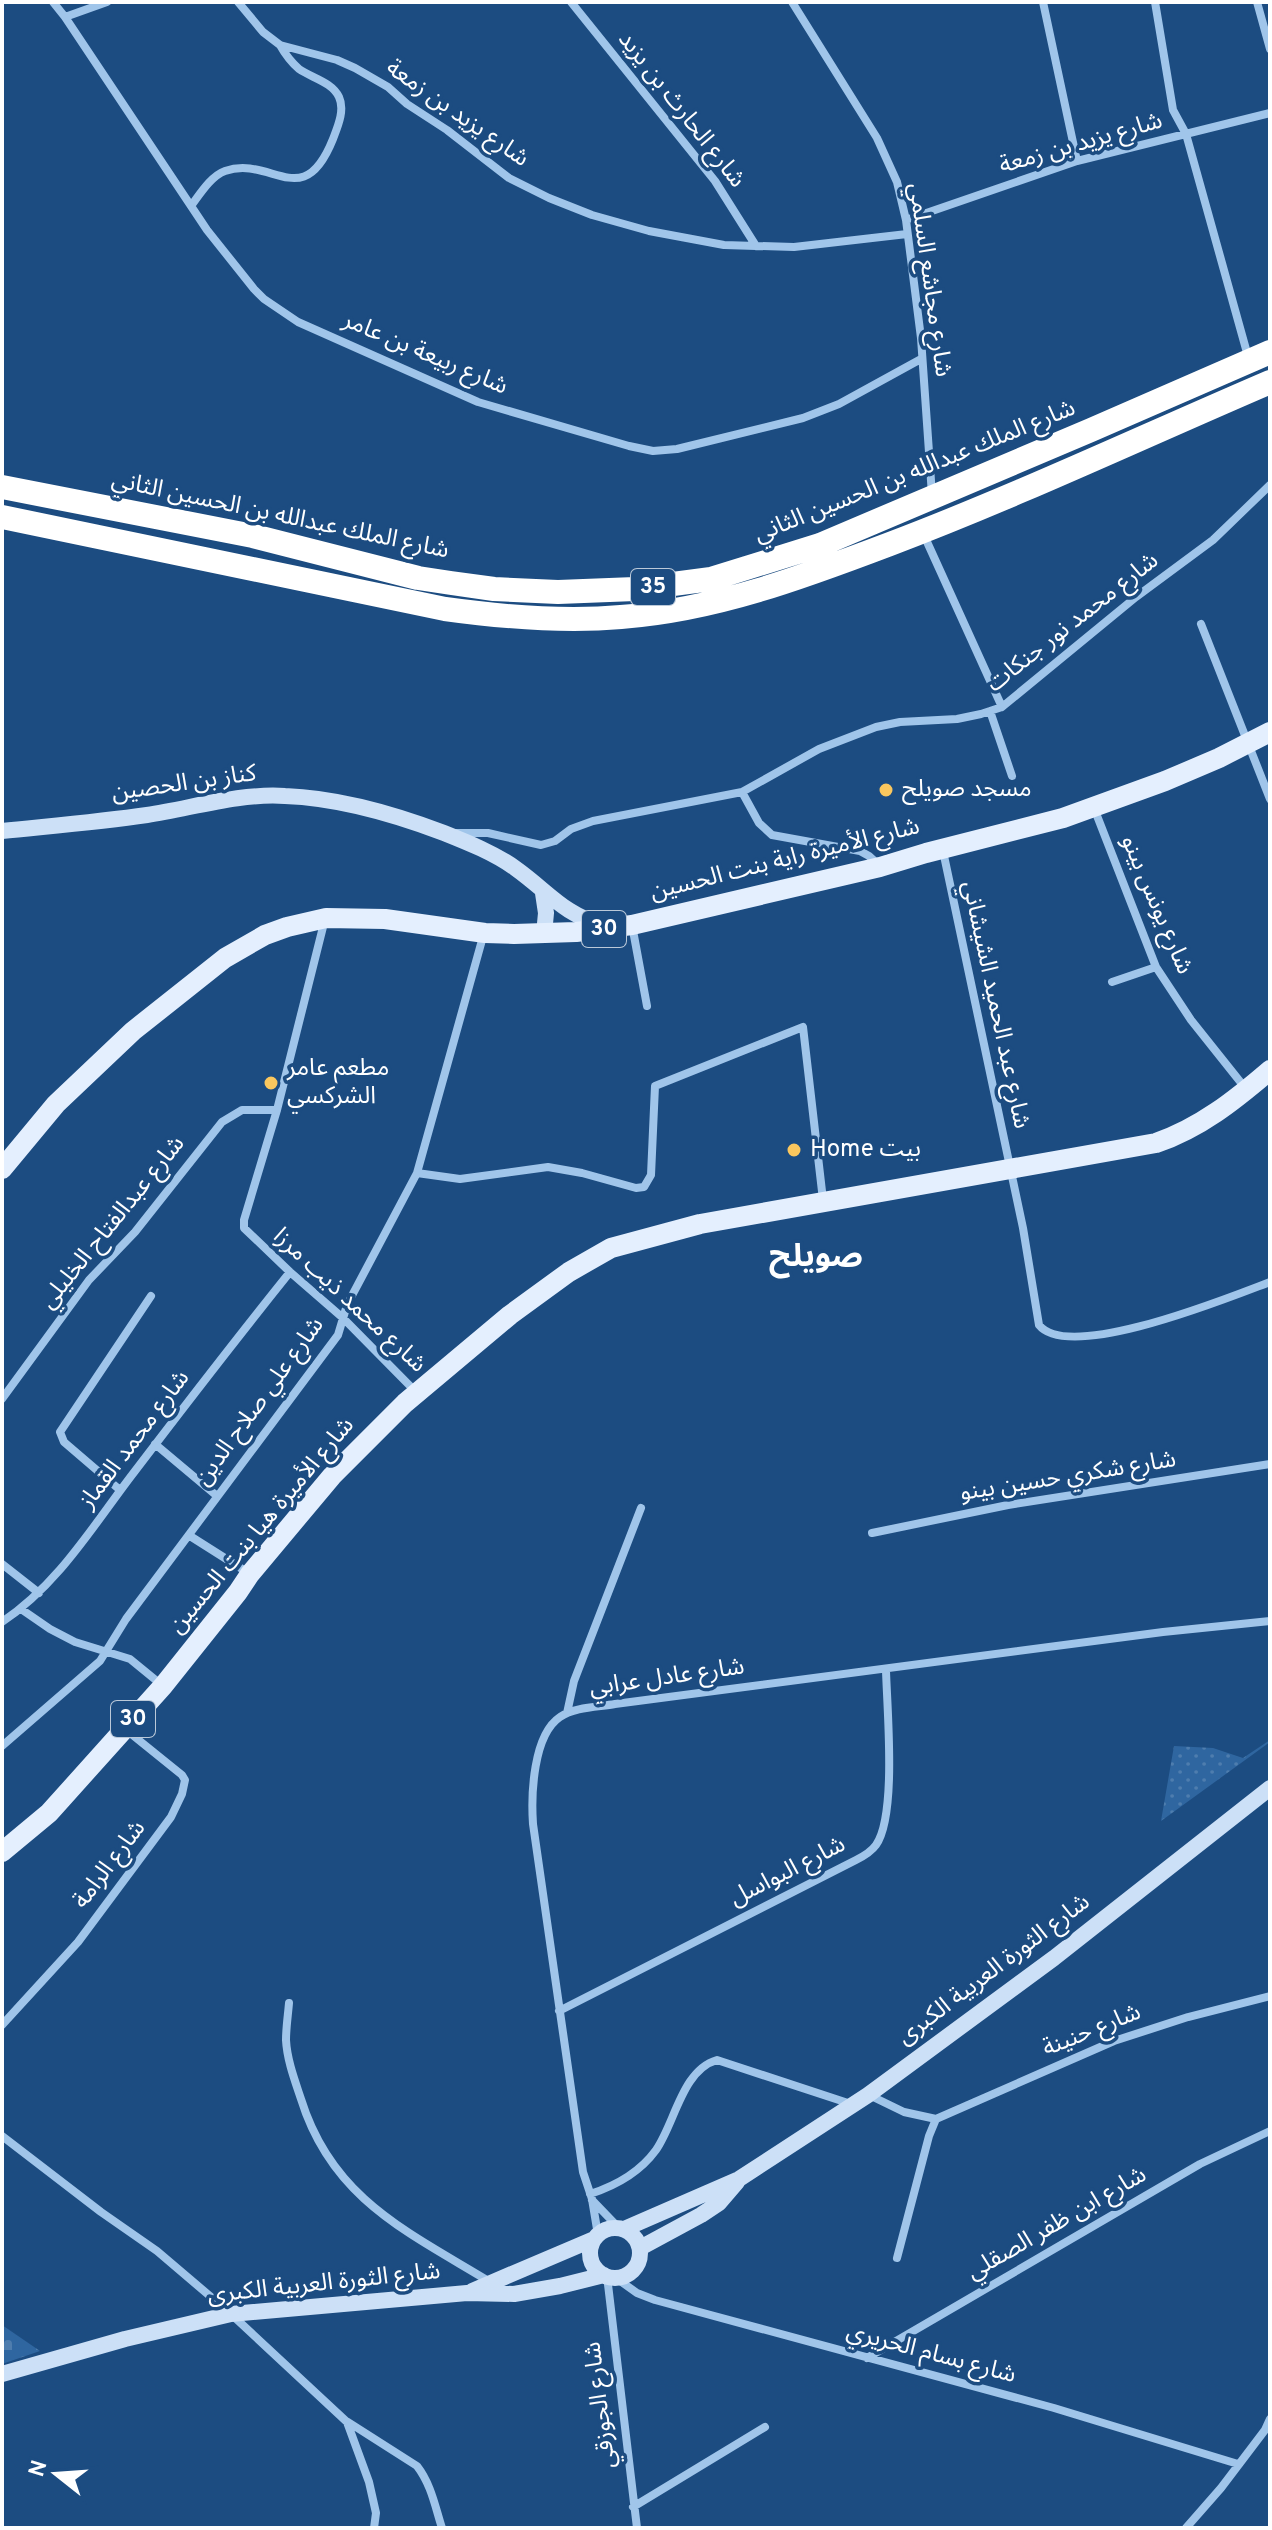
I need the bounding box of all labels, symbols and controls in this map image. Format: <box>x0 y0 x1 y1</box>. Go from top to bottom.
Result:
street label: شارع الحارث بن يزيد <box>611 26 751 194</box>
street label: شارع يزيد بن زمعة <box>380 53 534 175</box>
street label: شارع يزيد بن زمعة <box>996 106 1166 182</box>
street label: شارع مجاشع السلمي <box>899 181 957 379</box>
street label: شارع ربيعة بن عامر <box>337 305 512 402</box>
street label: شارع الملك عبدالله بن الحسين الثاني <box>750 394 1081 552</box>
street label: شارع الملك عبدالله بن الحسين الثاني <box>108 466 451 568</box>
street label: شارع محمد نور جنكات <box>981 546 1165 700</box>
road number: 35 <box>631 569 675 605</box>
street label: كناز بن الحصين <box>110 759 259 809</box>
place label: مسجد صويلح <box>902 775 1032 805</box>
marker: مسجد صويلح <box>877 781 895 799</box>
street label: شارع الأميرة راية بنت الحسين <box>647 811 923 908</box>
street label: شارع يونس بينو <box>1113 831 1199 979</box>
street label: شارع عبد الحميد الشيشاني <box>953 878 1036 1132</box>
road number: 30 <box>582 911 626 947</box>
place label: مطعم عامر الشركسي <box>286 1054 389 1114</box>
marker: مطعم عامر الشركسي <box>262 1074 280 1092</box>
street label: شارع عبدالفتاح الخليلي <box>34 1130 193 1317</box>
place label: Home بيت <box>810 1135 921 1165</box>
marker: Home بيت <box>785 1141 803 1159</box>
street label: شارع محمد ذيب مرزا <box>266 1222 432 1380</box>
district label: صويلح <box>769 1238 863 1279</box>
street label: شارع علي صلاح الدين <box>189 1312 333 1493</box>
street label: شارع محمد القماز <box>72 1365 197 1516</box>
street label: شارع الأميرة هيا بنت الحسين <box>162 1411 361 1640</box>
street label: شارع شكري حسين بينو <box>958 1445 1178 1510</box>
street label: شارع عادل عرابي <box>588 1652 747 1705</box>
road number: 30 <box>111 1701 155 1737</box>
street label: شارع الرامة <box>67 1815 153 1915</box>
street label: شارع البواسل <box>725 1830 851 1914</box>
street label: شارع الثورة العربية الكبرى <box>892 1888 1096 2052</box>
street label: شارع حنينة <box>1038 1998 1146 2064</box>
street label: شارع ابن ظفر الصقلي <box>962 2160 1153 2289</box>
street label: شارع الثورة العربية الكبرى <box>206 2257 442 2311</box>
street label: شارع بسام الحريري <box>842 2317 1019 2393</box>
street label: شارع الجوزقي <box>578 2340 625 2470</box>
north arrow <box>16 2434 96 2514</box>
text: N <box>24 2457 54 2480</box>

